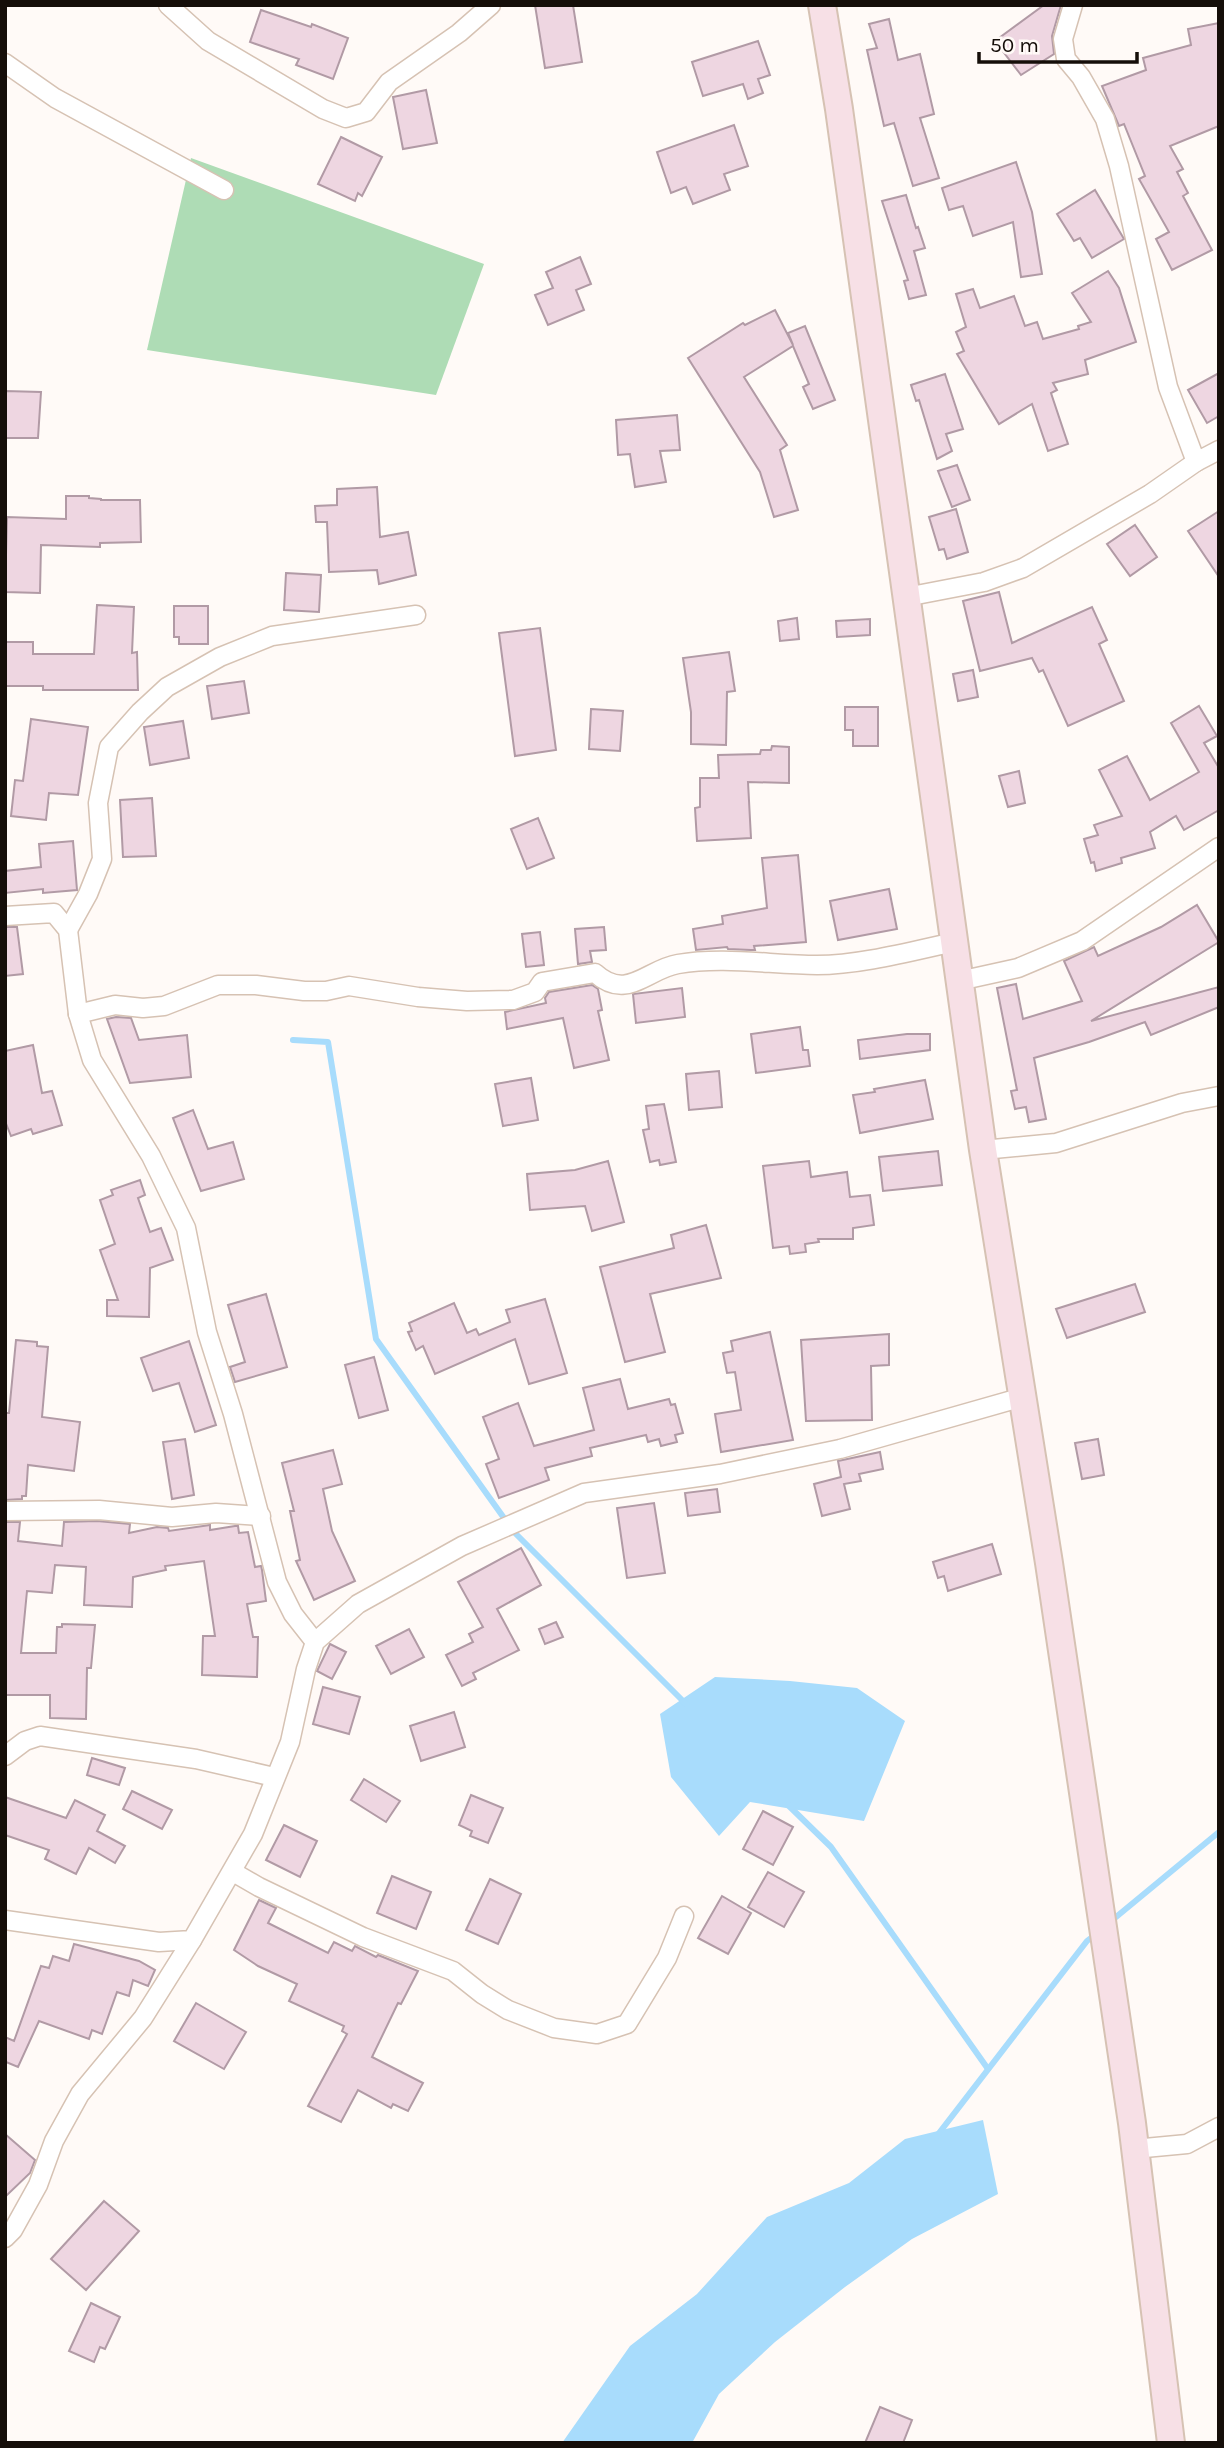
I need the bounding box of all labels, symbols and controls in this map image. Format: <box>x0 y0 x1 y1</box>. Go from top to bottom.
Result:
scale bar <box>979 21 1136 65</box>
text: 50 m <box>990 33 1039 57</box>

